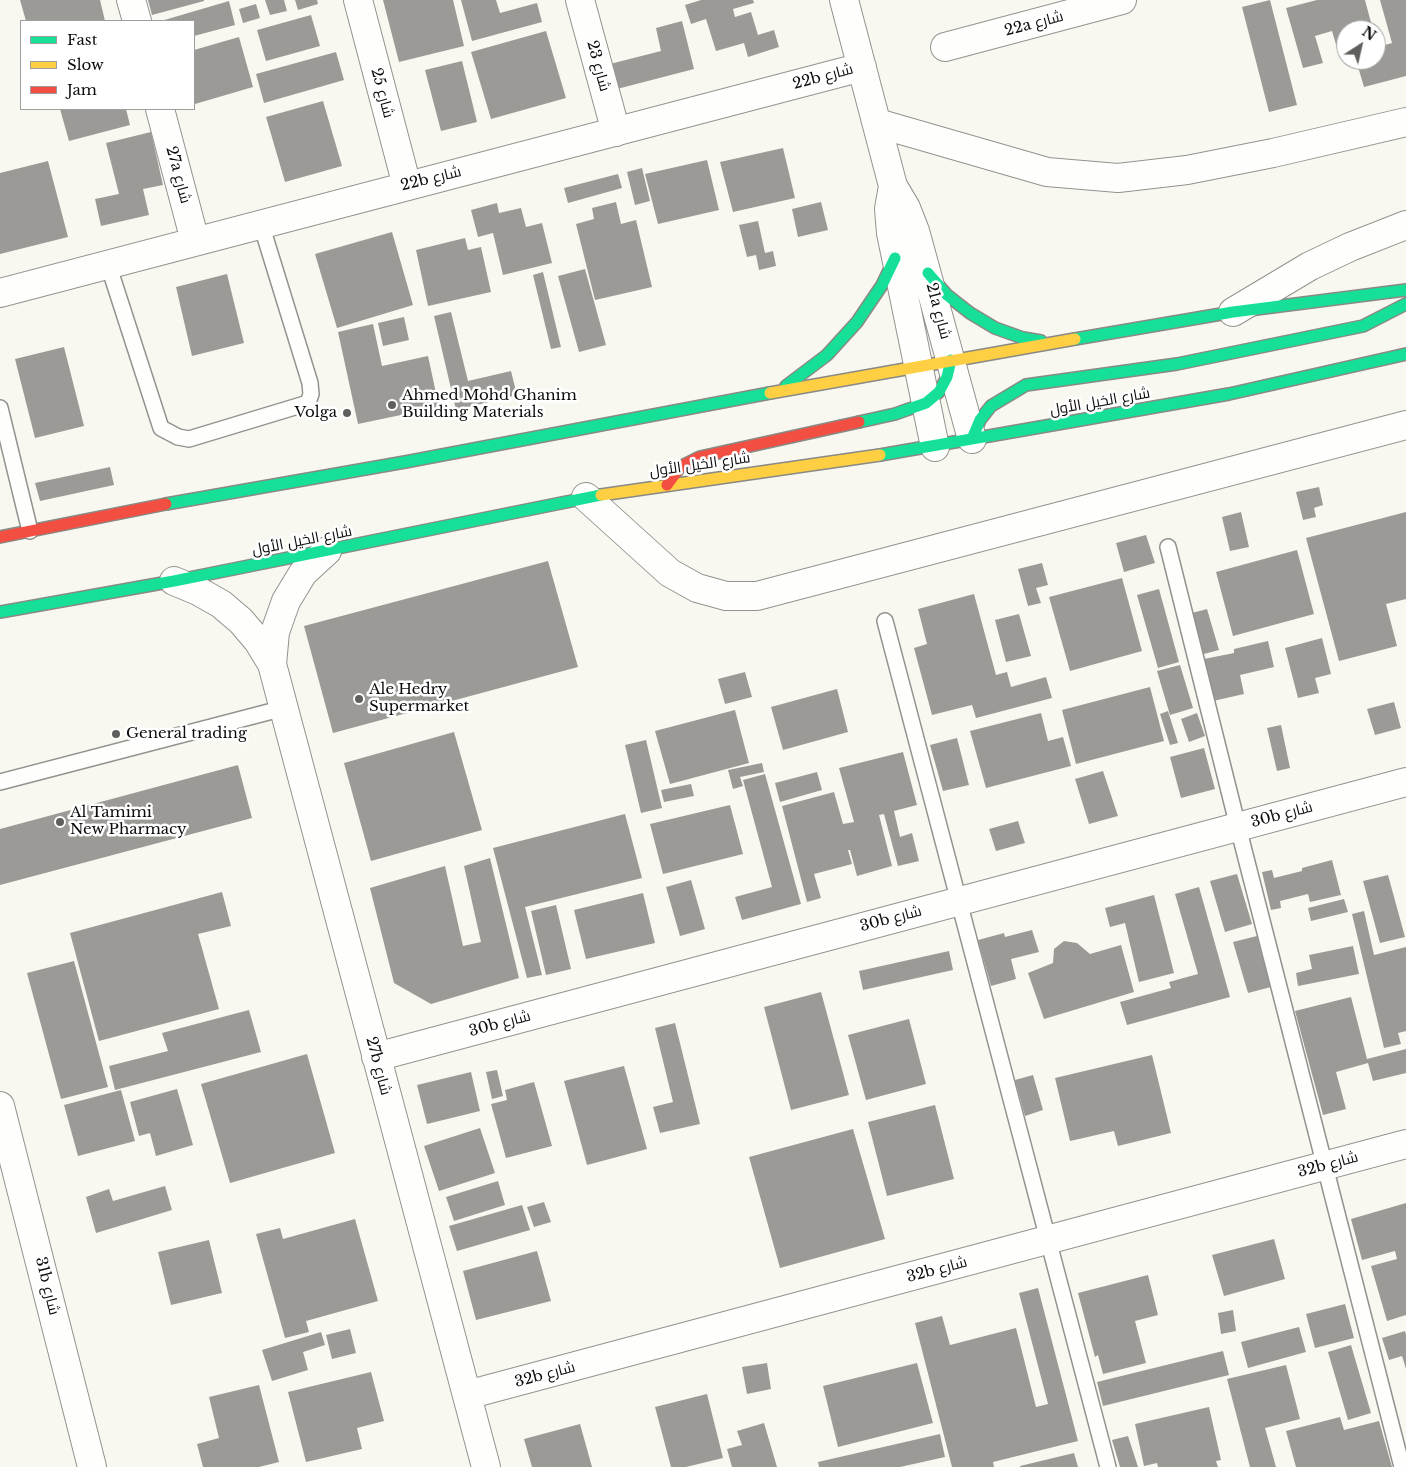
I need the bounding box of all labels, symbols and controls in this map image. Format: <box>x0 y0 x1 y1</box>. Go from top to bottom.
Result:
street label: 22a شارع <box>1003 8 1065 40</box>
legend <box>20 20 195 110</box>
north arrow <box>1336 20 1386 70</box>
text: N <box>1358 22 1380 45</box>
text: Fast <box>67 30 97 49</box>
street label: شارع 23 <box>583 39 613 93</box>
text: Slow <box>67 55 104 74</box>
street label: 22b شارع <box>791 60 855 94</box>
street label: شارع 25 <box>367 66 397 120</box>
text: Jam <box>67 80 97 99</box>
street label: 27a شارع <box>162 144 194 206</box>
street label: 22b شارع <box>399 163 463 195</box>
street label: 21a شارع <box>922 281 954 341</box>
street label: شارع الخيل الأول <box>1048 384 1152 420</box>
place label: Ahmed Mohd Ghanim Building Materials <box>402 387 577 422</box>
marker: Ahmed Mohd Ghanim Building Materials <box>386 399 398 411</box>
place label: Volga <box>295 404 337 422</box>
marker: Volga <box>341 407 353 419</box>
street label: شارع الخيل الأول <box>648 449 752 481</box>
street label: شارع الخيل الأول <box>250 522 354 560</box>
place label: Ale Hedry Supermarket <box>369 681 469 716</box>
marker: Ale Hedry Supermarket <box>353 693 365 705</box>
place label: General trading <box>126 725 247 743</box>
marker: General trading <box>110 728 122 740</box>
street label: 30b شارع <box>1249 798 1315 832</box>
place label: Al Tamimi New Pharmacy <box>70 804 187 839</box>
marker: Al Tamimi New Pharmacy <box>54 816 66 828</box>
street label: 30b شارع <box>858 902 924 936</box>
street label: 30b شارع <box>467 1007 533 1041</box>
street label: 27b شارع <box>362 1035 394 1097</box>
street label: 32b شارع <box>1296 1148 1360 1182</box>
street label: 32b شارع <box>905 1253 969 1287</box>
street label: 31b شارع <box>31 1255 63 1317</box>
street label: 32b شارع <box>513 1358 577 1392</box>

